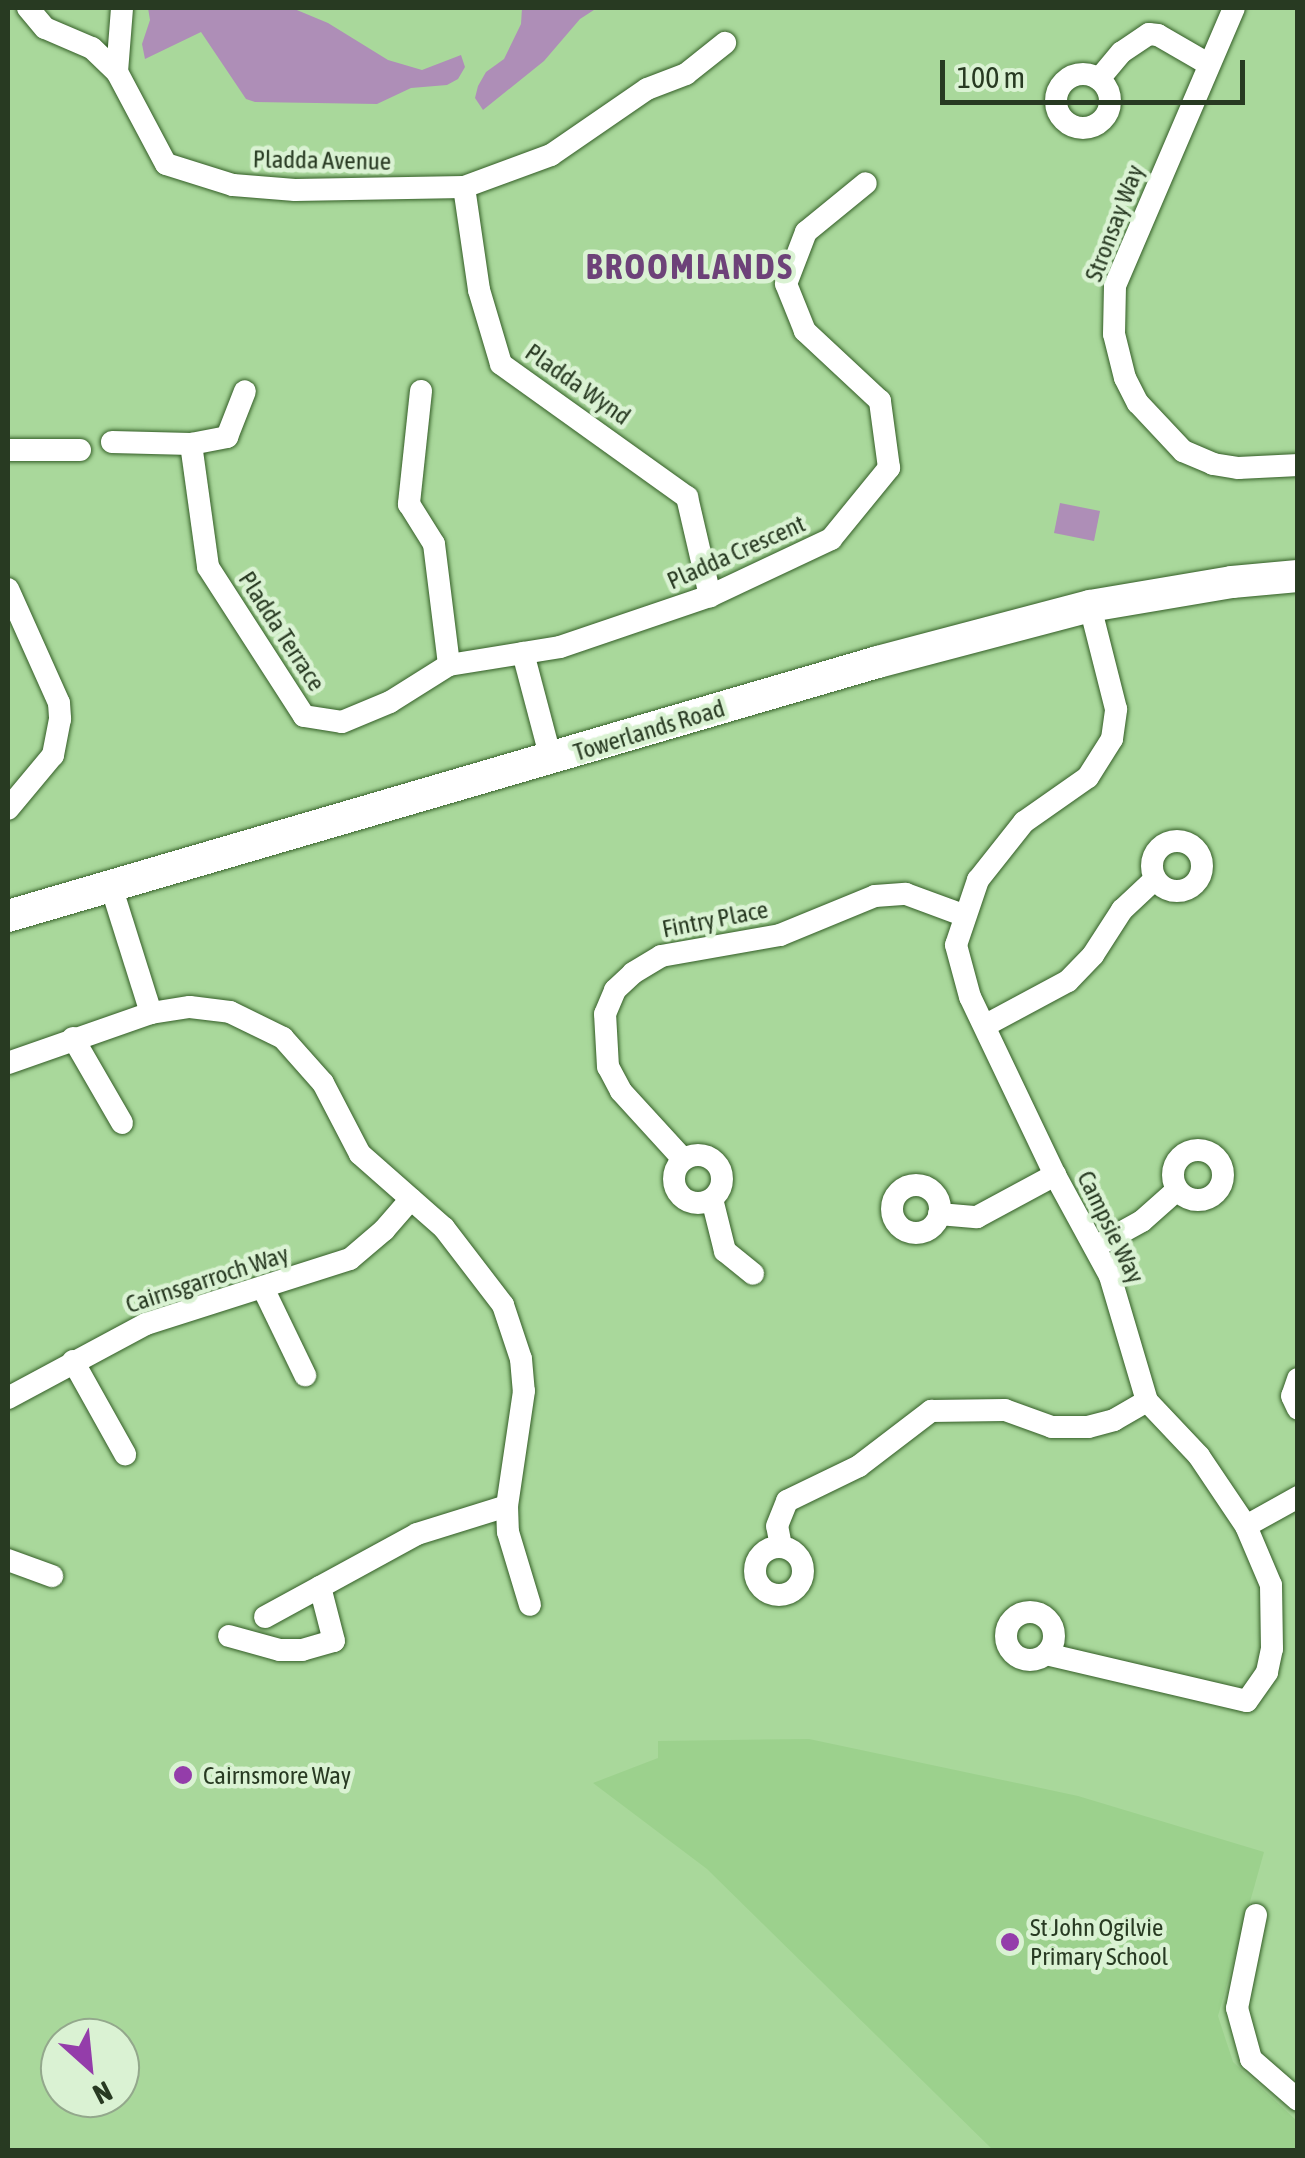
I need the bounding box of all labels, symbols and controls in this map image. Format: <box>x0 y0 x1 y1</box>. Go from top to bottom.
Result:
scale bar <box>945 40 1250 102</box>
text: 100 m <box>957 60 1025 94</box>
street label: Pladda Avenue <box>253 144 391 176</box>
street label: Stronsay Way <box>1078 160 1150 286</box>
district label: BROOMLANDS <box>586 245 794 287</box>
street label: Pladda Wynd <box>520 337 636 431</box>
street label: Pladda Crescent <box>662 508 810 596</box>
street label: Pladda Terrace <box>232 566 332 696</box>
street label: Towerlands Road <box>570 693 728 767</box>
street label: Fintry Place <box>659 894 771 944</box>
street label: Campsie Way <box>1071 1166 1151 1288</box>
street label: Cairnsgarroch Way <box>122 1239 292 1319</box>
place label: Cairnsmore Way <box>203 1760 351 1790</box>
marker: Cairnsmore Way <box>172 1764 194 1786</box>
place label: St John Ogilvie Primary School <box>1030 1913 1168 1972</box>
marker: St John Ogilvie Primary School <box>999 1931 1021 1953</box>
north arrow <box>40 2018 140 2118</box>
text: N <box>88 2075 117 2111</box>

